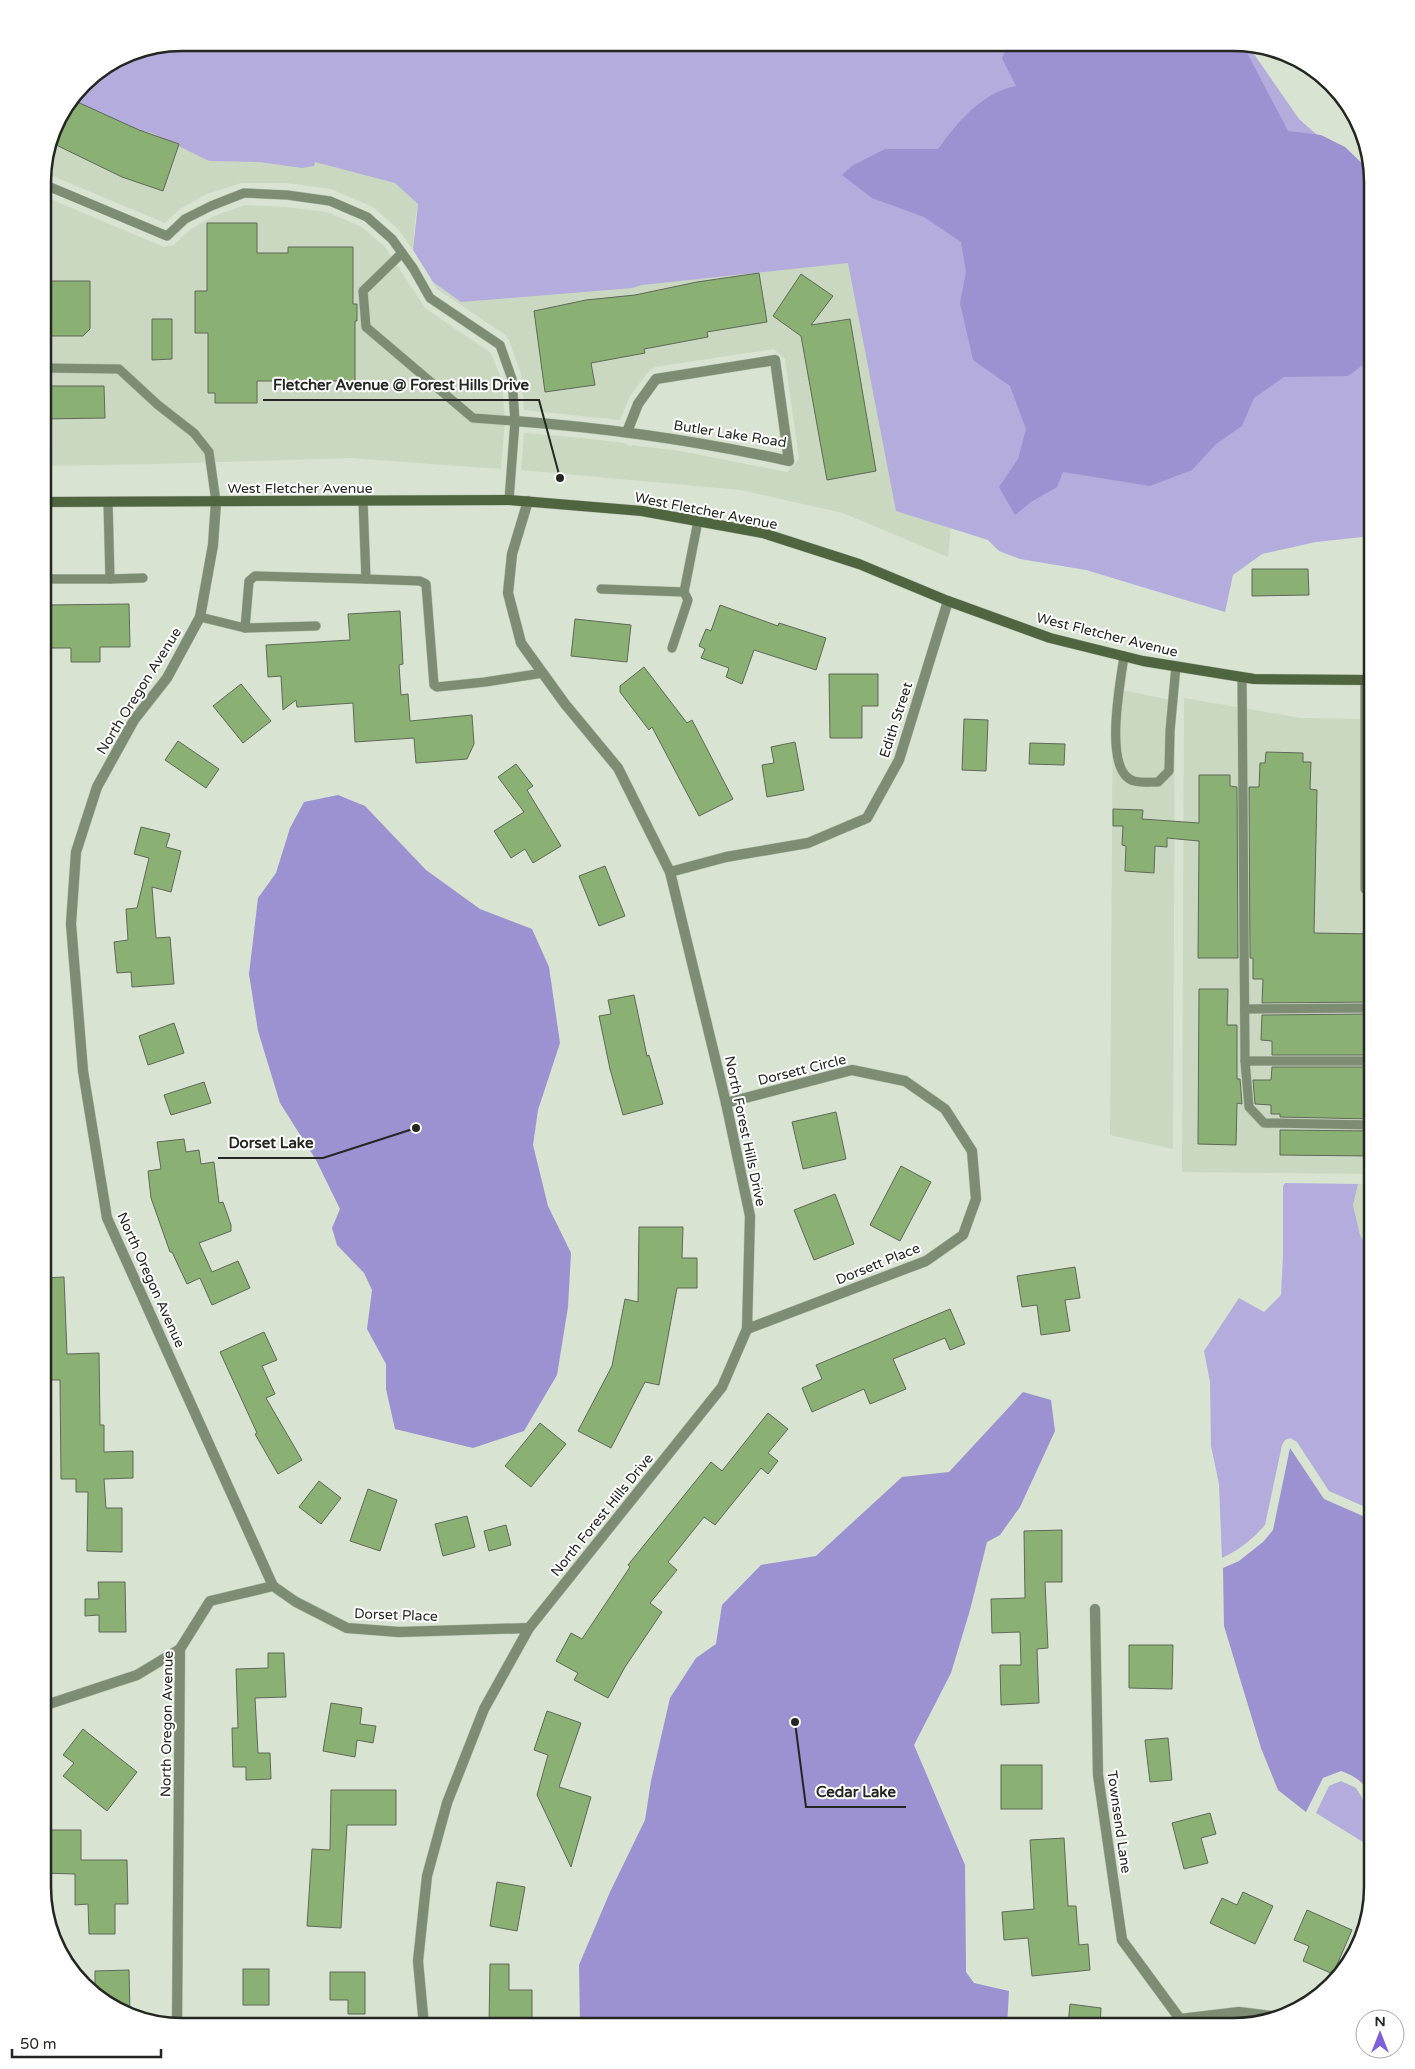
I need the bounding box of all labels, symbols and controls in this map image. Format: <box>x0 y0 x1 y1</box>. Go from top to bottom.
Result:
callout: Fletcher Avenue @ Forest Hills Drive <box>263 370 539 400</box>
text: Fletcher Avenue @ Forest Hills Drive <box>273 376 529 394</box>
street label: Butler Lake Road <box>672 417 788 451</box>
street label: West Fletcher Avenue <box>227 480 373 497</box>
street label: West Fletcher Avenue <box>633 489 779 533</box>
street label: West Fletcher Avenue <box>1034 609 1180 661</box>
street label: North Oregon Avenue <box>93 624 185 758</box>
street label: Edith Street <box>876 679 916 760</box>
street label: Dorsett Circle <box>756 1051 848 1089</box>
street label: North Forest Hills Drive <box>721 1054 769 1208</box>
callout: Dorset Lake <box>218 1128 323 1158</box>
text: Dorset Lake <box>229 1134 314 1152</box>
street label: North Oregon Avenue <box>113 1210 189 1350</box>
street label: Dorsett Place <box>833 1239 923 1289</box>
street label: North Forest Hills Drive <box>547 1450 657 1580</box>
street label: Dorset Place <box>354 1605 438 1625</box>
street label: North Oregon Avenue <box>157 1651 177 1797</box>
street label: Townsend Lane <box>1103 1769 1135 1875</box>
callout: Cedar Lake <box>806 1777 906 1807</box>
text: Cedar Lake <box>816 1783 896 1801</box>
north arrow <box>1355 2009 1405 2059</box>
text: N <box>1374 2013 1386 2030</box>
scale bar <box>12 2026 161 2058</box>
text: 50 m <box>20 2035 57 2053</box>

